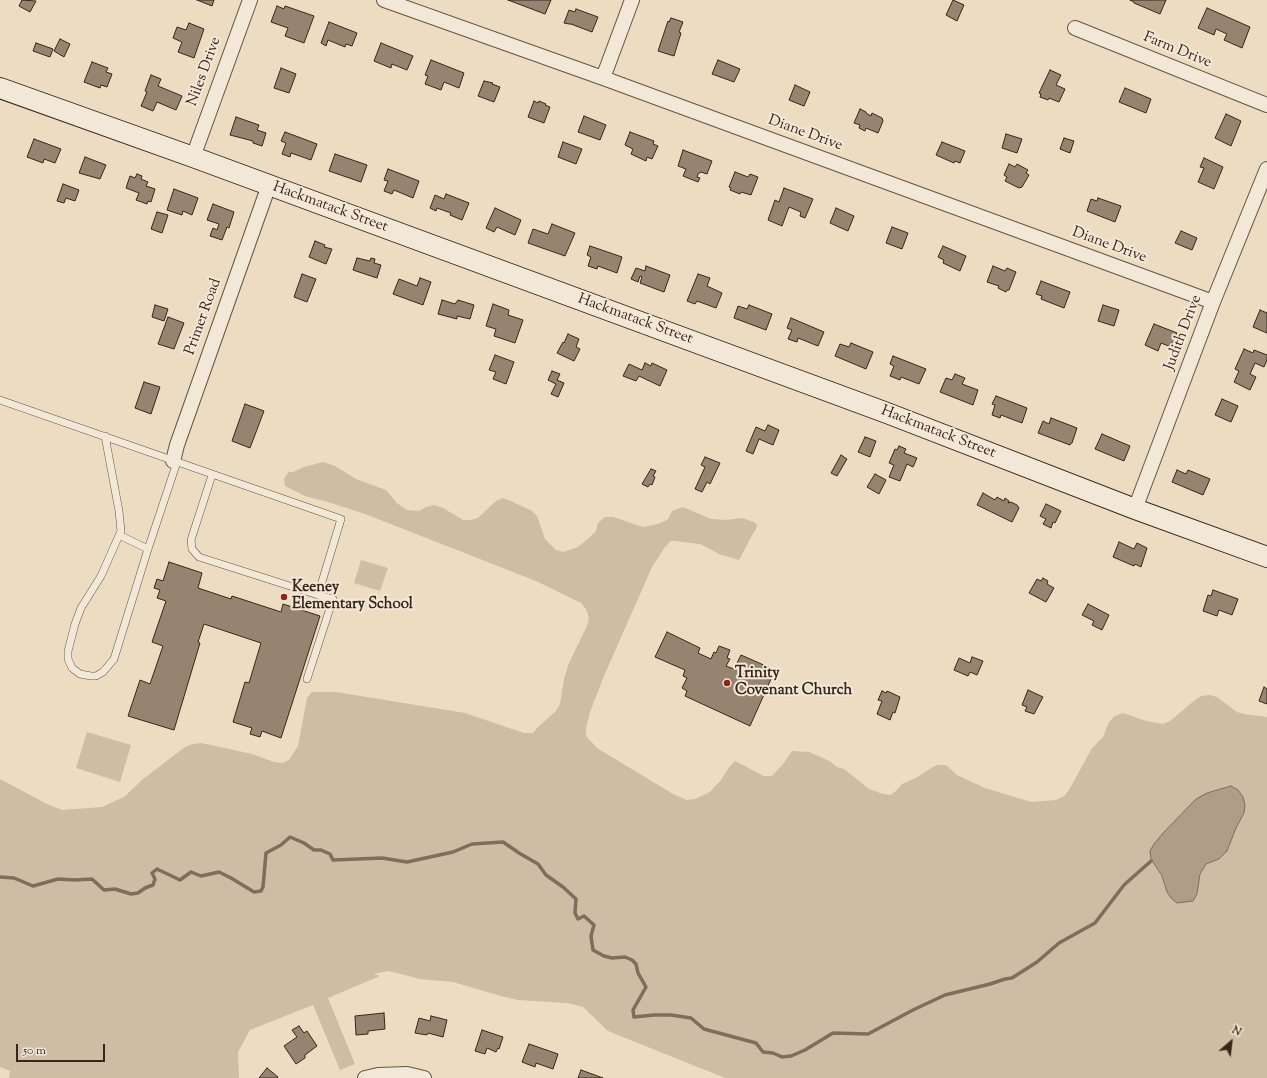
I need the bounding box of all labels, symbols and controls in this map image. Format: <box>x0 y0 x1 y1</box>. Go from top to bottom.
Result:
street label: Farm Drive <box>1140 29 1214 73</box>
street label: Niles Drive <box>184 35 226 109</box>
street label: Diane Drive <box>765 112 845 156</box>
street label: Hackmatack Street <box>270 179 390 237</box>
street label: Diane Drive <box>1069 224 1149 268</box>
street label: Primer Road <box>182 276 226 358</box>
street label: Hackmatack Street <box>575 291 695 349</box>
street label: Judith Drive <box>1161 293 1207 373</box>
street label: Hackmatack Street <box>878 403 998 463</box>
place label: Keeney Elementary School <box>292 579 413 614</box>
marker: Keeney Elementary School <box>279 592 289 602</box>
place label: Trinity Covenant Church <box>735 665 852 700</box>
marker: Trinity Covenant Church <box>722 678 732 688</box>
north arrow <box>1211 1022 1251 1062</box>
text: N <box>1229 1022 1244 1041</box>
scale bar <box>18 1036 107 1062</box>
text: 50 m <box>23 1042 46 1060</box>

